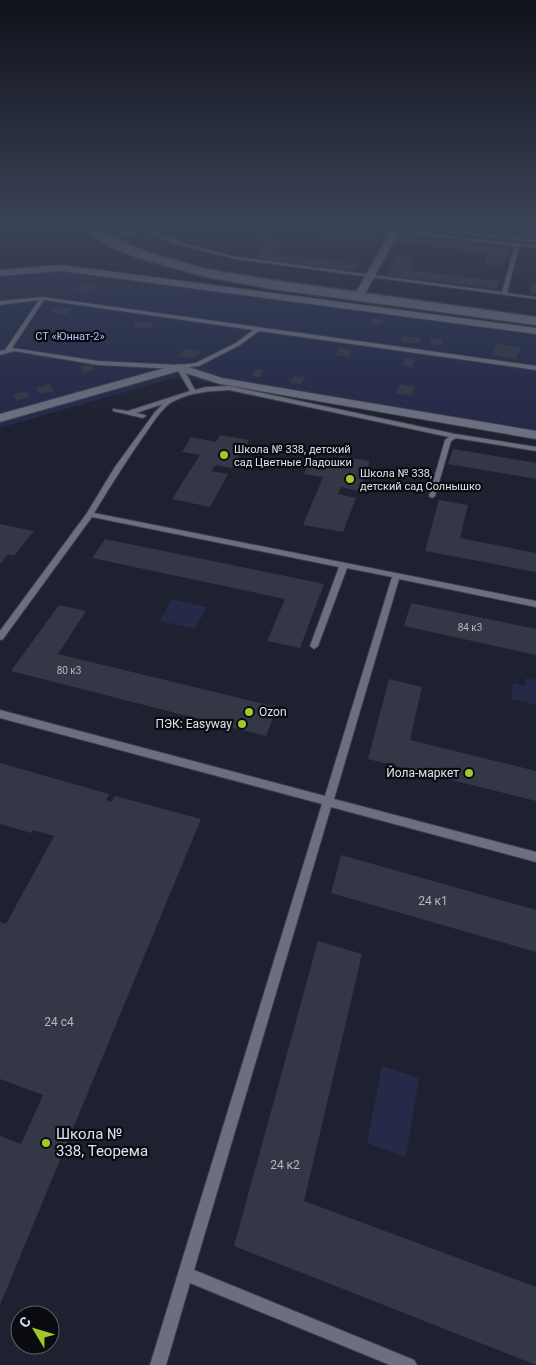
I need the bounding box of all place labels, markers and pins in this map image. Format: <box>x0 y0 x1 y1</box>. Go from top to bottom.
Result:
place label: Школа № 338, детский сад Цветные Ладошки <box>234 443 352 469</box>
marker: Школа № 338, детский сад Цветные Ладошки <box>218 449 230 461</box>
place label: Школа № 338, детский сад Солнышко <box>360 467 481 493</box>
marker: Школа № 338, детский сад Солнышко <box>344 473 356 485</box>
place label: Ozon <box>259 705 287 719</box>
marker: Ozon <box>243 706 255 718</box>
place label: ПЭК: Easyway <box>155 717 232 731</box>
marker: ПЭК: Easyway <box>236 718 248 730</box>
place label: Йола-маркет <box>386 765 459 780</box>
marker: Йола-маркет <box>463 767 475 779</box>
place label: Школа № 338, Теорема <box>56 1125 148 1160</box>
marker: Школа № 338, Теорема <box>40 1137 52 1149</box>

